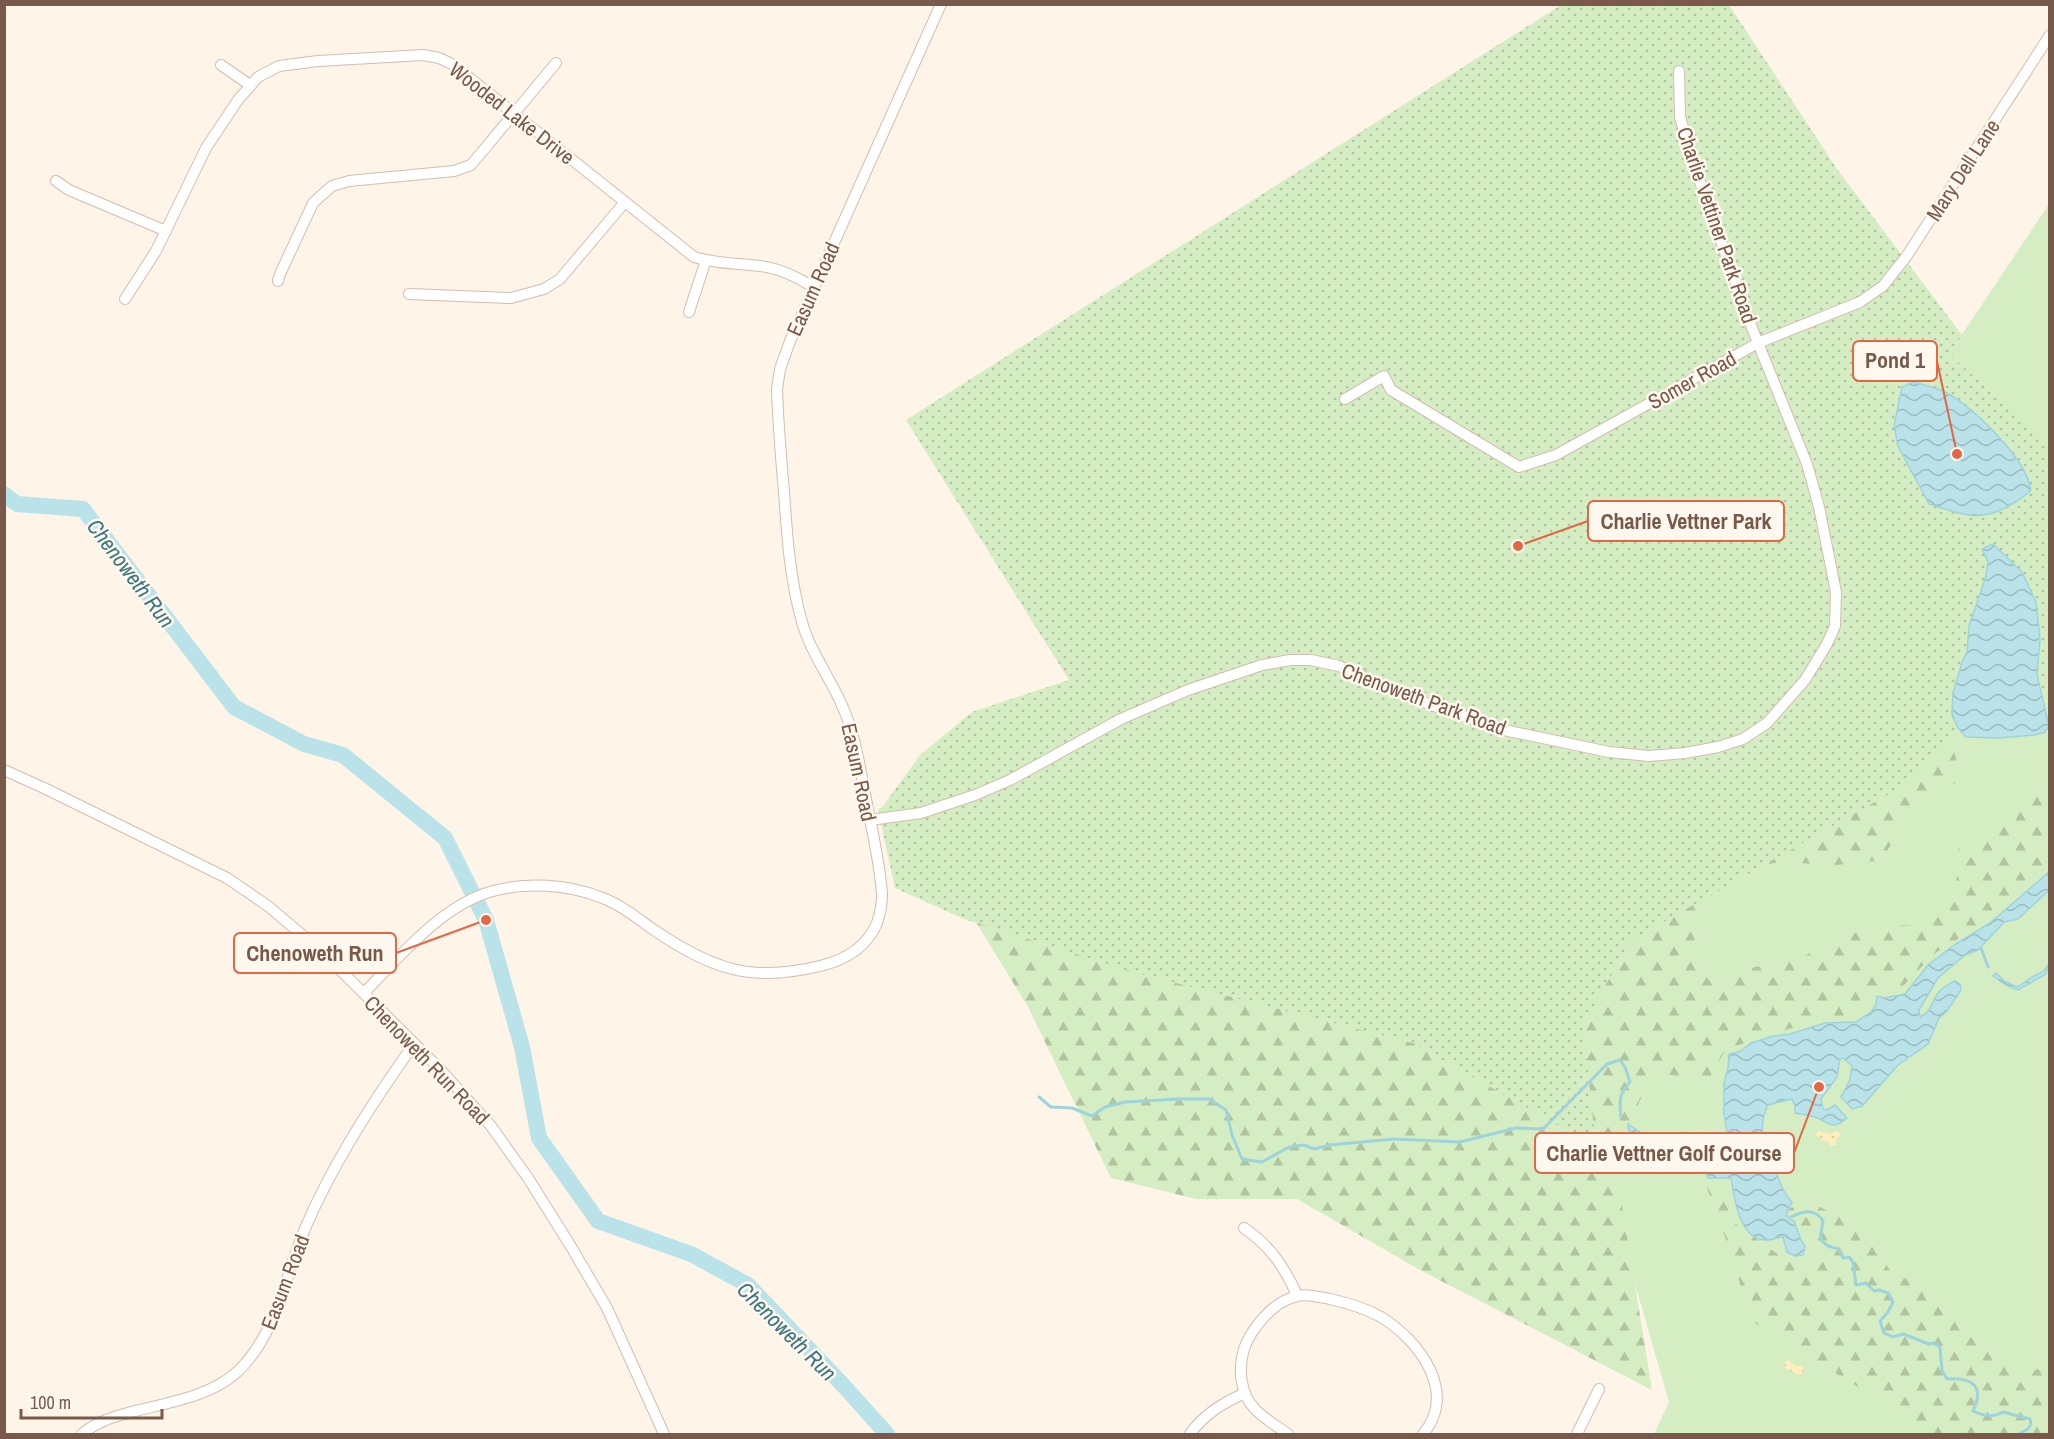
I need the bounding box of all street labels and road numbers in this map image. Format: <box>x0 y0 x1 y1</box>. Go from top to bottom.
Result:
street label: Wooded Lake Drive <box>443 55 581 171</box>
street label: Mary Dell Lane <box>1919 114 2007 226</box>
street label: Charlie Vettiner Park Road <box>1670 123 1764 327</box>
street label: Easum Road <box>780 238 846 340</box>
street label: Somer Road <box>1643 344 1741 416</box>
street label: Chenoweth Park Road <box>1338 656 1510 742</box>
street label: Easum Road <box>834 720 884 824</box>
street label: Chenoweth Run Road <box>358 989 496 1131</box>
street label: Easum Road <box>254 1230 316 1334</box>

